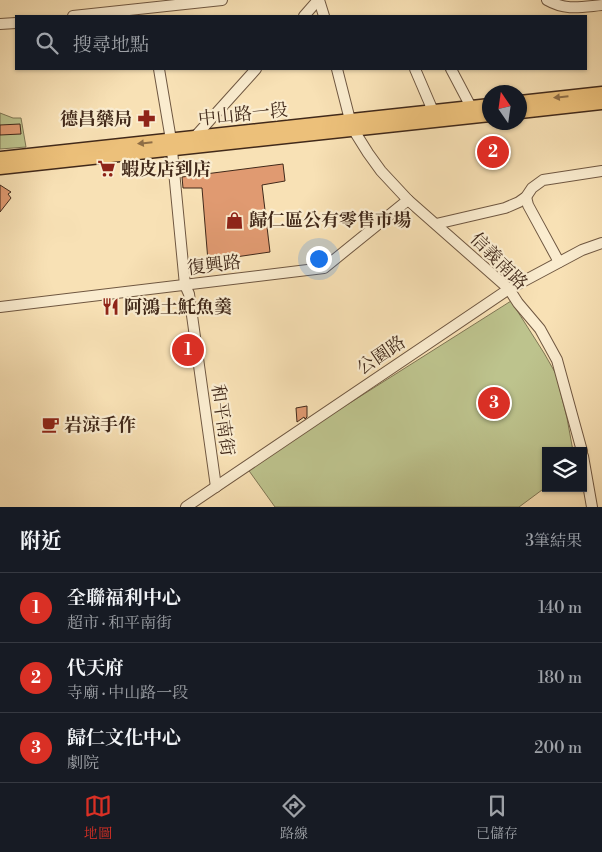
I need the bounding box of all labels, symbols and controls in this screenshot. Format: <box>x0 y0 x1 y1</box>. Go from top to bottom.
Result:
search box <box>15 15 587 70</box>
icon: search <box>33 29 61 57</box>
text: 搜尋地點 <box>73 33 149 57</box>
north arrow <box>482 85 527 130</box>
one-way arrow <box>552 93 568 101</box>
street label: 中山路一段 <box>197 98 289 131</box>
place label: 德昌藥局 <box>60 108 132 131</box>
pharmacy icon: 德昌藥局 <box>136 109 156 129</box>
pin: 2 <box>477 133 509 171</box>
one-way arrow <box>137 139 153 147</box>
place label: 蝦皮店到店 <box>121 158 211 181</box>
supermarket icon: 蝦皮店到店 <box>97 159 117 179</box>
place label: 歸仁區公有零售市場 <box>249 209 411 232</box>
shop icon: 歸仁區公有零售市場 <box>225 210 245 230</box>
street label: 信義南路 <box>465 228 532 295</box>
your location <box>306 246 332 272</box>
street label: 復興路 <box>186 251 242 280</box>
place label: 阿鴻土魠魚羹 <box>124 296 232 319</box>
restaurant icon: 阿鴻土魠魚羹 <box>100 297 120 317</box>
pin: 1 <box>172 331 204 369</box>
street label: 公園路 <box>352 331 410 380</box>
street label: 和平南街 <box>206 383 239 457</box>
pin: 3 <box>478 384 510 422</box>
place label: 岩涼手作 <box>64 414 136 437</box>
cafe icon: 岩涼手作 <box>40 415 60 435</box>
map controls <box>542 447 587 492</box>
button: layers <box>542 447 587 492</box>
text: 附近 <box>20 529 62 555</box>
text: 3筆結果 <box>525 531 582 551</box>
text: 全聯福利中心 <box>67 586 181 610</box>
text: 1 <box>32 598 40 618</box>
text: 140 m <box>538 598 582 618</box>
text: 超市 · 和平南街 <box>67 613 172 633</box>
text: 代天府 <box>67 656 124 680</box>
text: 2 <box>31 668 41 688</box>
text: 180 m <box>538 668 582 688</box>
text: 寺廟 · 中山路一段 <box>67 683 188 703</box>
text: 歸仁文化中心 <box>67 726 181 750</box>
text: 3 <box>31 738 41 758</box>
text: 200 m <box>534 738 582 758</box>
text: 劇院 <box>67 753 99 773</box>
tab: 地圖 <box>84 792 112 843</box>
tab: 路線 <box>280 792 308 843</box>
tab: 已儲存 <box>476 792 518 843</box>

